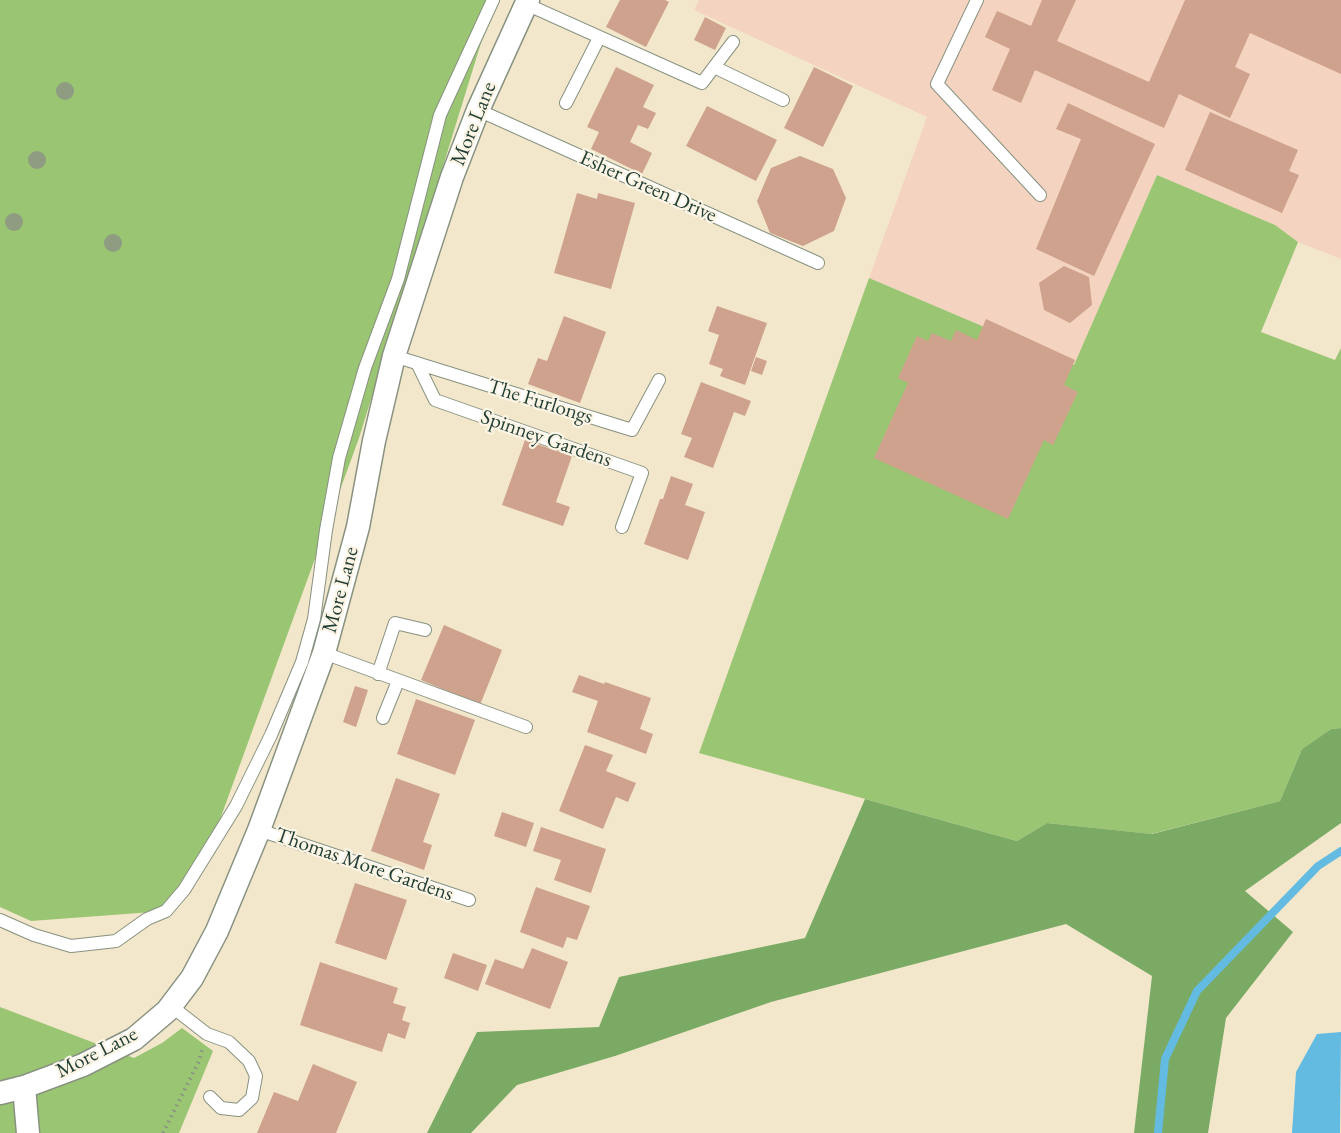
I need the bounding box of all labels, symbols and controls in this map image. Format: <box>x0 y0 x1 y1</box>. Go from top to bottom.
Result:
street label: More Lane <box>446 78 502 170</box>
street label: Esher Green Drive <box>576 145 720 229</box>
street label: The Furlongs <box>484 374 596 430</box>
street label: Spinney Gardens <box>477 405 615 473</box>
street label: More Lane <box>317 544 365 636</box>
street label: Thomas More Gardens <box>272 823 456 907</box>
street label: More Lane <box>52 1022 142 1084</box>

